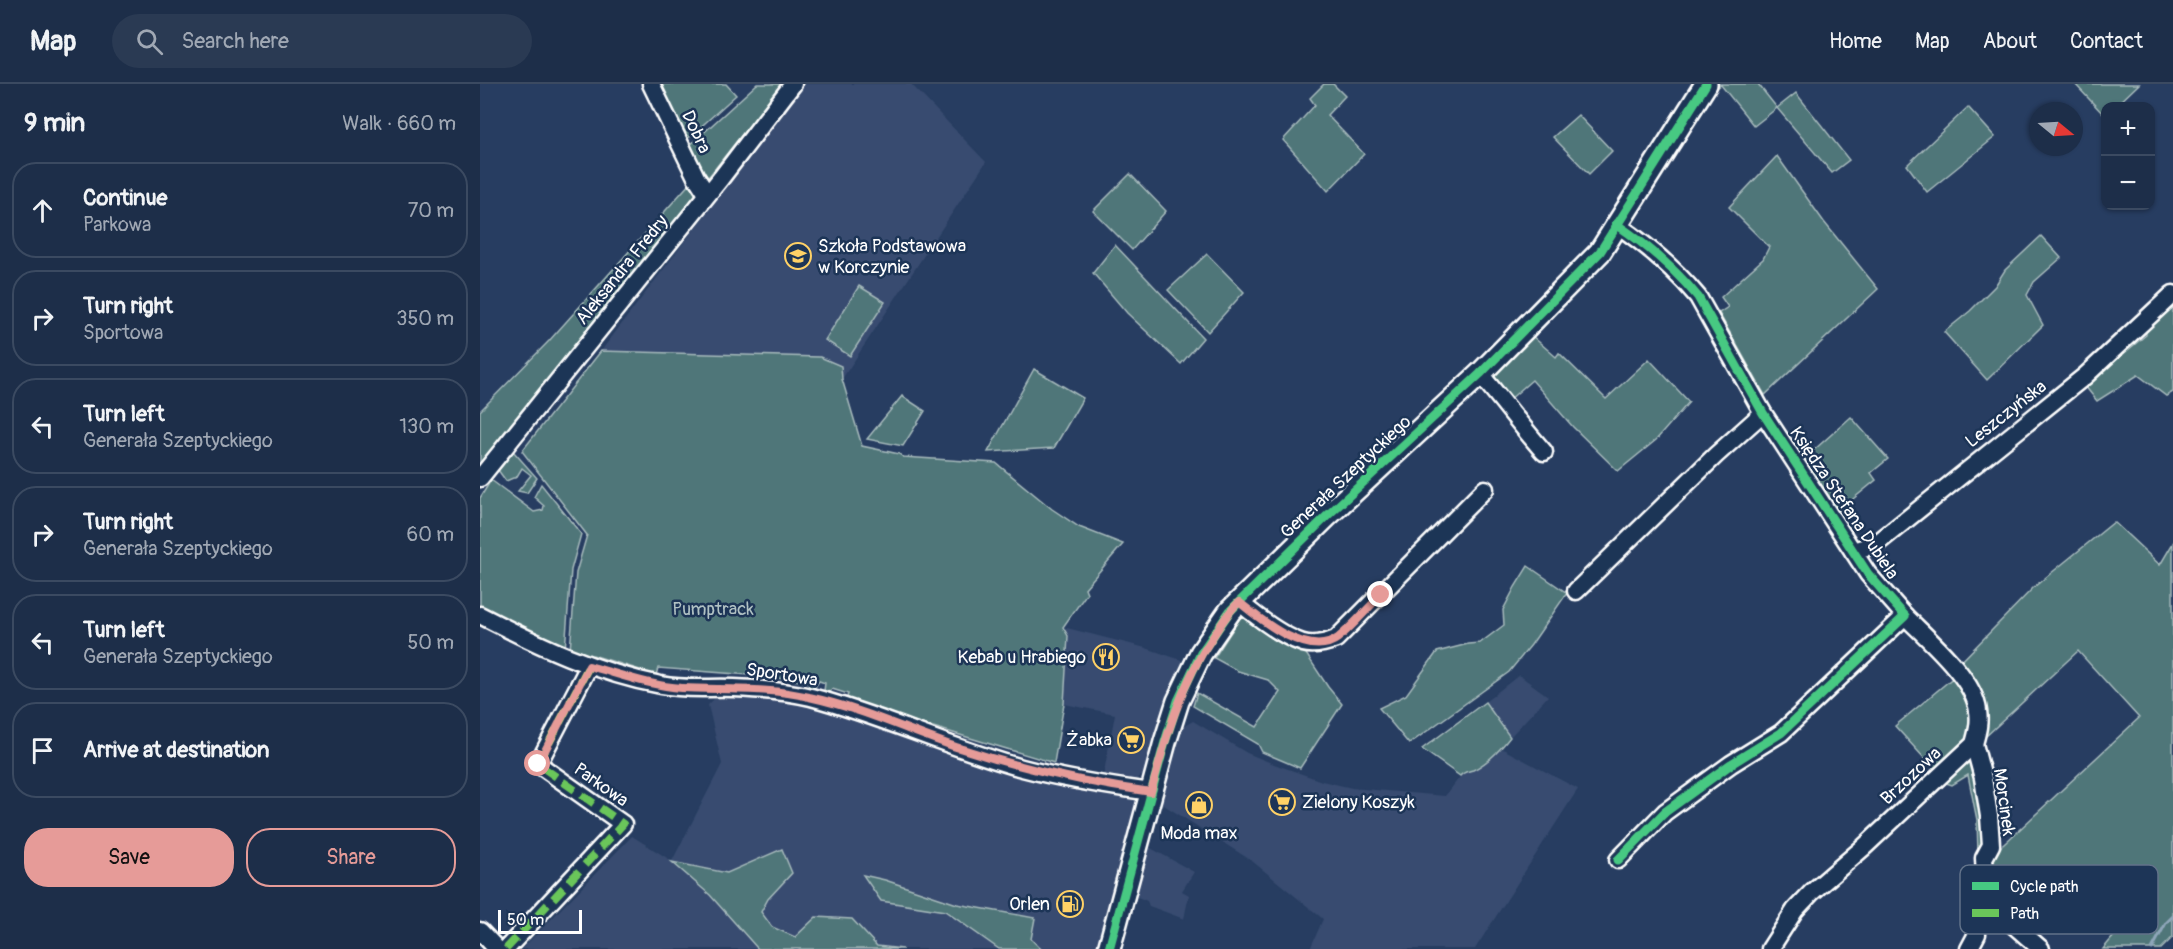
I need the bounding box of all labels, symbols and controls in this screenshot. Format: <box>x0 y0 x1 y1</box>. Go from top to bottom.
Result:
search box <box>112 14 532 68</box>
text: Map <box>30 24 76 59</box>
icon: search <box>133 25 166 58</box>
text: Search here <box>181 27 289 55</box>
text: Home <box>1829 28 1882 55</box>
text: Map <box>1915 28 1950 55</box>
text: About <box>1983 28 2037 55</box>
text: Contact <box>2070 28 2143 55</box>
north arrow <box>2029 102 2083 156</box>
map controls <box>2101 102 2155 210</box>
button: + <box>2101 102 2155 156</box>
text: 9 min <box>24 107 85 139</box>
street label: Dobra <box>676 107 716 157</box>
text: Walk · 660 m <box>342 111 456 136</box>
button: − <box>2101 156 2155 210</box>
text: Continue <box>83 184 167 212</box>
icon: ahead <box>26 194 59 227</box>
text: 70 m <box>408 198 454 223</box>
street label: Aleksandra Fredry <box>571 210 673 330</box>
text: Parkowa <box>83 212 151 237</box>
place label: Szkoła Podstawowa w Korczynie <box>818 235 966 279</box>
school or university icon: Szkoła Podstawowa w Korczynie <box>783 241 813 271</box>
text: Turn right <box>83 292 173 320</box>
icon: right <box>26 302 59 335</box>
text: 350 m <box>396 306 454 331</box>
text: Sportowa <box>83 320 163 345</box>
street label: Leszczyńska <box>1961 375 2051 453</box>
text: Turn left <box>83 400 165 428</box>
icon: left <box>26 410 59 443</box>
street label: Generała Szeptyckiego <box>1276 410 1416 544</box>
text: 130 m <box>399 414 454 439</box>
street label: Księdza Stefana Dubiela <box>1784 422 1904 584</box>
text: Generała Szeptyckiego <box>83 428 273 453</box>
text: Turn right <box>83 508 173 536</box>
icon: right <box>26 518 59 551</box>
text: 60 m <box>407 522 454 547</box>
text: Generała Szeptyckiego <box>83 536 273 561</box>
route end <box>1367 581 1393 607</box>
park label: Pumptrack <box>672 598 754 621</box>
text: Turn left <box>83 616 165 644</box>
icon: left <box>26 626 59 659</box>
text: 50 m <box>407 630 454 655</box>
restaurant icon: Kebab u Hrabiego <box>1091 642 1121 672</box>
text: Generała Szeptyckiego <box>83 644 273 669</box>
place label: Kebab u Hrabiego <box>958 646 1086 669</box>
street label: Sportowa <box>744 658 820 692</box>
supermarket icon: Żabka <box>1116 725 1146 755</box>
place label: Żabka <box>1066 729 1112 752</box>
icon: arrive <box>26 734 59 767</box>
text: Arrive at destination <box>83 736 269 764</box>
street label: Brzozowa <box>1876 742 1946 810</box>
route start <box>524 750 550 776</box>
street label: Parkowa <box>569 758 633 812</box>
street label: Morcinek <box>1988 767 2020 838</box>
supermarket icon: Zielony Koszyk <box>1267 787 1297 817</box>
shop icon: Moda max <box>1184 790 1214 820</box>
place label: Zielony Koszyk <box>1302 791 1415 814</box>
place label: Moda max <box>1160 822 1238 845</box>
button: Save <box>24 828 234 887</box>
button: Share <box>246 828 456 887</box>
legend <box>1960 865 2158 934</box>
text: Cycle path <box>2010 877 2078 897</box>
fuel station icon: Orlen <box>1055 889 1085 919</box>
place label: Orlen <box>1009 893 1050 916</box>
text: Path <box>2010 904 2039 924</box>
scale bar <box>498 907 582 934</box>
text: 50 m <box>507 910 544 930</box>

